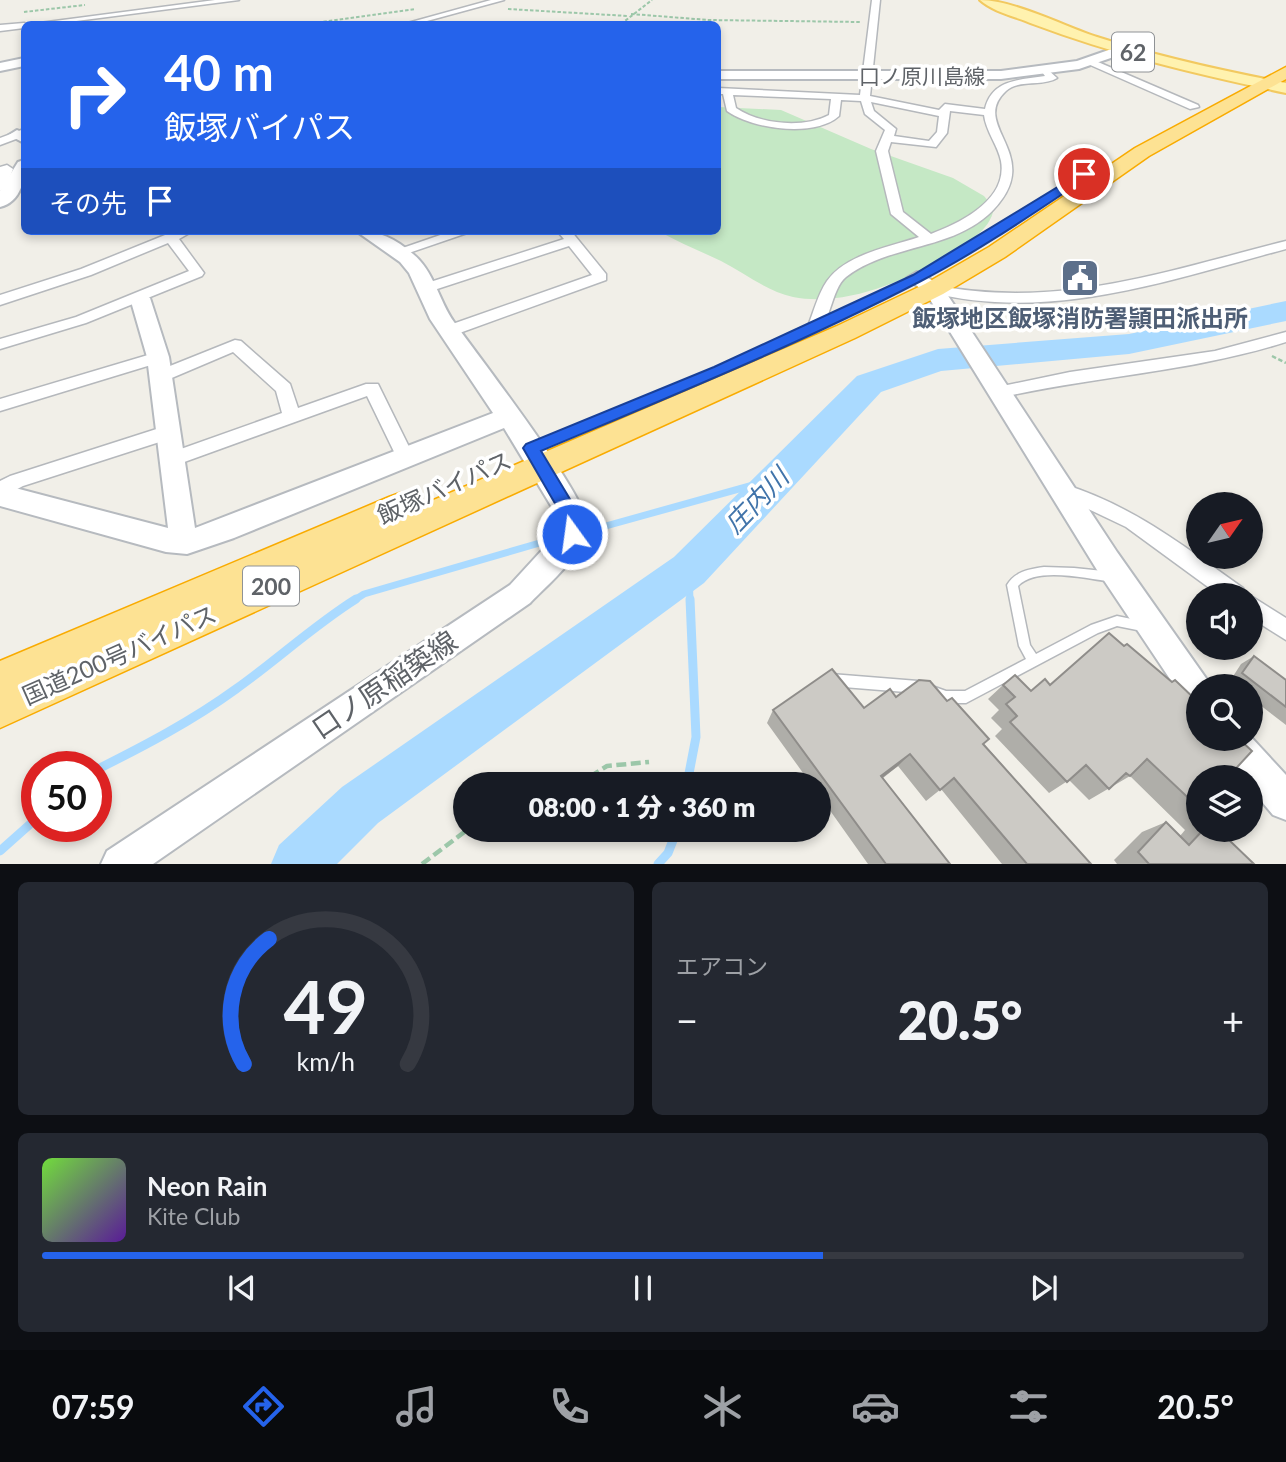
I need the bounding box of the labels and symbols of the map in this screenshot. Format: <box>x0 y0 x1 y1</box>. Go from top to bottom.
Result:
road number: 62 <box>1112 32 1154 72</box>
street label: 口ノ原川島線 <box>859 63 985 88</box>
pin <box>1054 144 1114 204</box>
public building icon: 飯塚地区飯塚消防署頴田派出所 <box>1059 257 1101 299</box>
place label: 飯塚地区飯塚消防署頴田派出所 <box>912 303 1248 332</box>
street label: 飯塚バイパス <box>373 445 515 529</box>
water label: 庄内川 <box>717 459 797 539</box>
north arrow <box>1186 492 1264 569</box>
position arrow <box>535 497 609 571</box>
road number: 200 <box>243 566 299 606</box>
street label: 国道200号バイパス <box>18 598 220 710</box>
street label: 口ノ原稲築線 <box>305 623 463 745</box>
speed limit sign: 50 <box>21 751 112 842</box>

